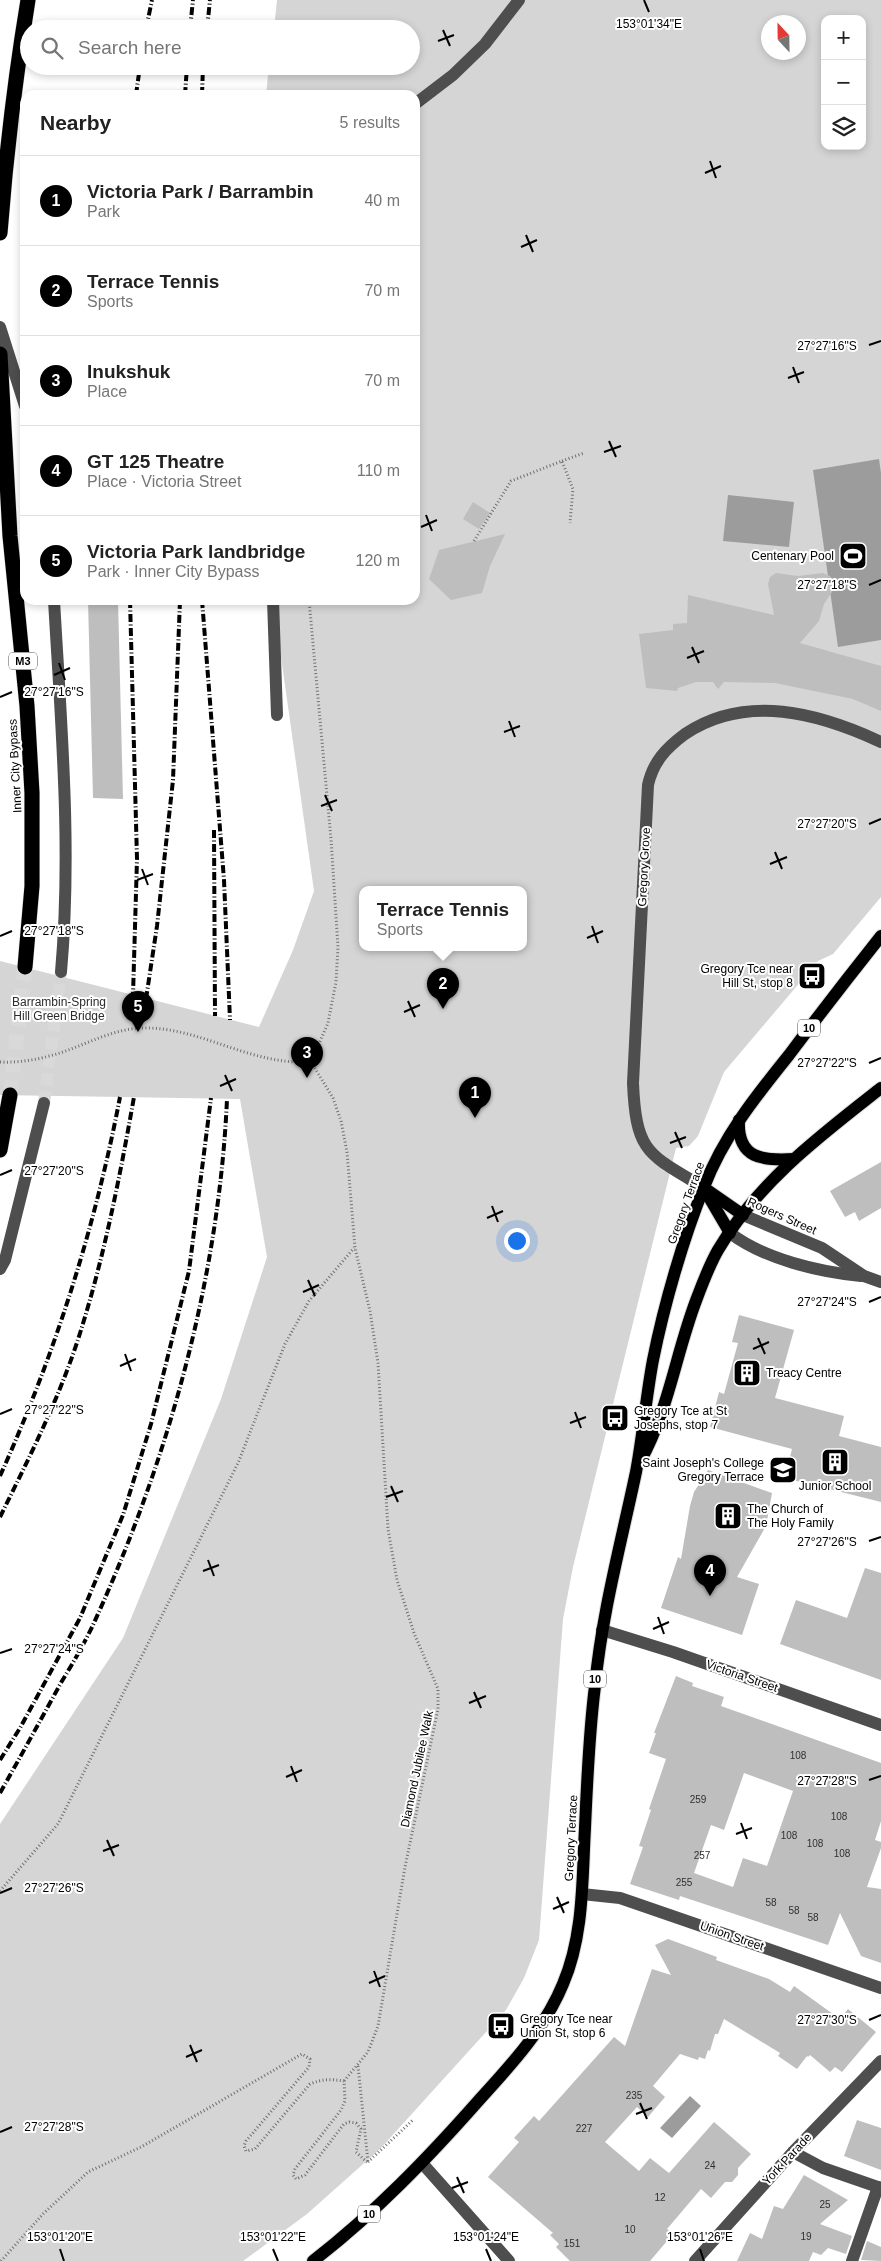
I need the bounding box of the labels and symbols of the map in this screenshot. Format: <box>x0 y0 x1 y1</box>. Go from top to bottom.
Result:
north arrow <box>761 15 806 60</box>
text: 153°01'34"E <box>616 17 682 31</box>
text: 27°27'16"S <box>797 339 857 353</box>
sports icon: Centenary Pool <box>838 541 868 571</box>
place label: Centenary Pool <box>751 549 834 563</box>
text: 27°27'18"S <box>797 578 857 592</box>
road number: M3 <box>9 652 37 669</box>
text: 27°27'16"S <box>24 685 84 699</box>
street label: Inner City Bypass <box>6 719 24 813</box>
text: 27°27'20"S <box>797 817 857 831</box>
street label: Gregory Grove <box>635 827 653 907</box>
text: 27°27'18"S <box>24 924 84 938</box>
bus stop icon: Gregory Tce near Hill St, stop 8 <box>797 961 827 991</box>
place label: Gregory Tce near Hill St, stop 8 <box>701 962 793 990</box>
pin: 2 <box>427 968 459 1009</box>
pin: 5 <box>122 991 154 1032</box>
park label: Barrambin-Spring Hill Green Bridge <box>12 995 106 1023</box>
road number: 10 <box>798 1020 820 1036</box>
pin: 3 <box>291 1037 323 1078</box>
text: 27°27'22"S <box>797 1056 857 1070</box>
pin: 1 <box>459 1077 491 1118</box>
street label: Gregory Terrace <box>665 1160 707 1246</box>
text: 27°27'20"S <box>24 1164 84 1178</box>
street label: Rogers Street <box>745 1195 819 1238</box>
your location <box>504 1228 530 1254</box>
text: 27°27'24"S <box>797 1295 857 1309</box>
building icon: Treacy Centre <box>732 1358 762 1388</box>
place label: Treacy Centre <box>766 1366 842 1380</box>
text: 27°27'22"S <box>24 1403 84 1417</box>
bus stop icon: Gregory Tce at St Josephs, stop 7 <box>600 1403 630 1433</box>
place label: Gregory Tce at St Josephs, stop 7 <box>634 1404 728 1432</box>
building icon: Junior School <box>820 1447 850 1477</box>
school or university icon: Saint Joseph's College Gregory Terrace <box>768 1455 798 1485</box>
place label: Saint Joseph's College Gregory Terrace <box>642 1456 764 1484</box>
place label: Junior School <box>799 1479 871 1493</box>
building icon: The Church of The Holy Family <box>713 1501 743 1531</box>
place label: The Church of The Holy Family <box>747 1502 834 1530</box>
text: 27°27'26"S <box>797 1535 857 1549</box>
pin: 4 <box>694 1555 726 1596</box>
text: 27°27'24"S <box>24 1642 84 1656</box>
street label: Victoria Street <box>704 1657 780 1695</box>
road number: 10 <box>584 1670 606 1688</box>
street label: Diamond Jubilee Walk <box>398 1708 436 1829</box>
house number: 108 <box>790 1750 807 1761</box>
text: 27°27'28"S <box>797 1774 857 1788</box>
street label: Gregory Terrace <box>562 1794 580 1882</box>
house number: 259 <box>690 1794 707 1805</box>
house number: 108 <box>831 1811 848 1822</box>
house number: 108 <box>781 1830 798 1841</box>
house number: 108 <box>807 1838 824 1849</box>
house number: 108 <box>834 1848 851 1859</box>
house number: 257 <box>694 1850 711 1861</box>
house number: 255 <box>676 1877 693 1888</box>
text: 27°27'26"S <box>24 1881 84 1895</box>
house number: 58 <box>765 1897 777 1908</box>
house number: 58 <box>788 1905 800 1916</box>
house number: 58 <box>807 1912 819 1923</box>
street label: Union Street <box>698 1919 766 1954</box>
bus stop icon: Gregory Tce near Union St, stop 6 <box>486 2011 516 2041</box>
place label: Gregory Tce near Union St, stop 6 <box>520 2012 613 2040</box>
text: 27°27'30"S <box>797 2013 857 2027</box>
house number: 235 <box>626 2090 643 2101</box>
text: 27°27'28"S <box>24 2120 84 2134</box>
house number: 227 <box>576 2123 593 2134</box>
street label: York Parade <box>760 2130 815 2188</box>
house number: 24 <box>704 2160 716 2171</box>
house number: 12 <box>654 2192 666 2203</box>
house number: 25 <box>819 2199 831 2210</box>
road number: 10 <box>358 2206 380 2222</box>
house number: 10 <box>624 2224 636 2235</box>
text: 153°01'20"E <box>27 2230 93 2244</box>
text: 153°01'22"E <box>240 2230 306 2244</box>
text: 153°01'24"E <box>453 2230 519 2244</box>
text: 153°01'26"E <box>667 2230 733 2244</box>
house number: 19 <box>800 2231 812 2242</box>
house number: 151 <box>564 2238 581 2249</box>

